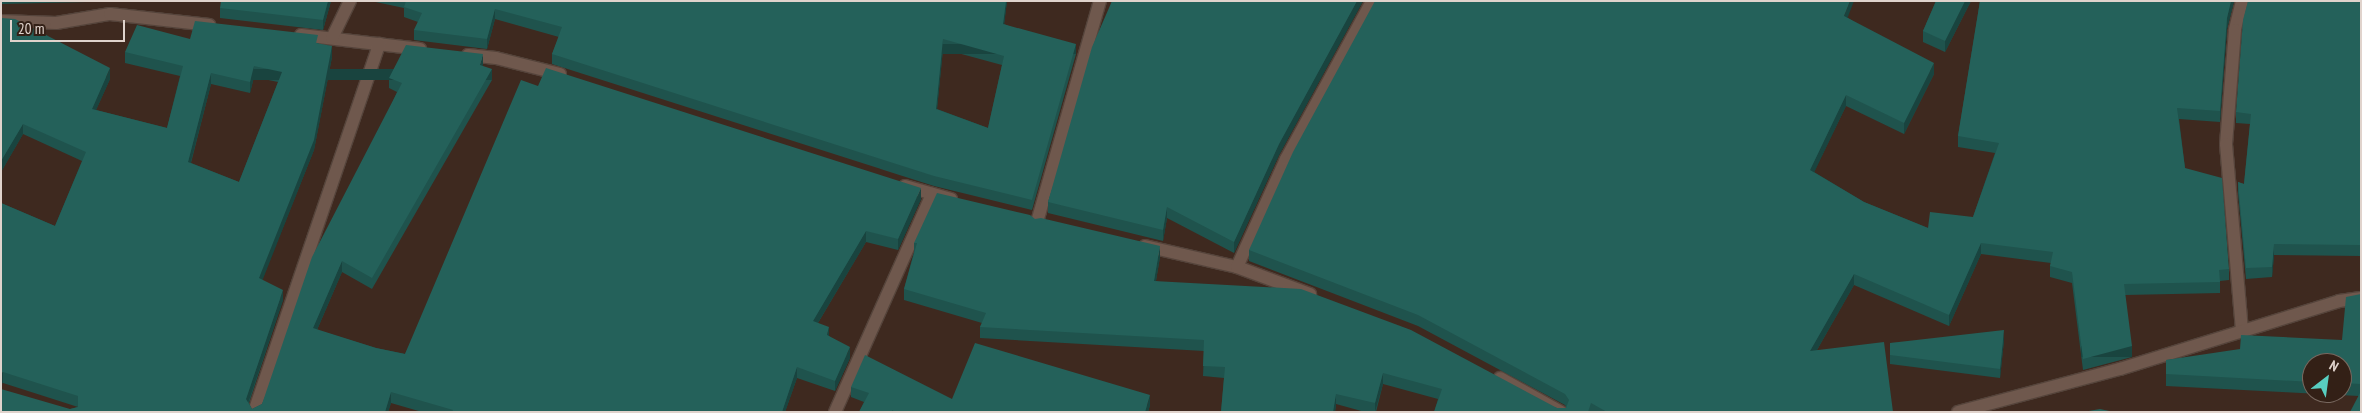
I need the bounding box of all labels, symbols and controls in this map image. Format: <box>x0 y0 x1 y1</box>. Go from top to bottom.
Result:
scale bar <box>12 10 128 42</box>
text: 20 m <box>18 19 44 38</box>
north arrow <box>2302 353 2352 403</box>
text: N <box>2326 356 2342 376</box>

